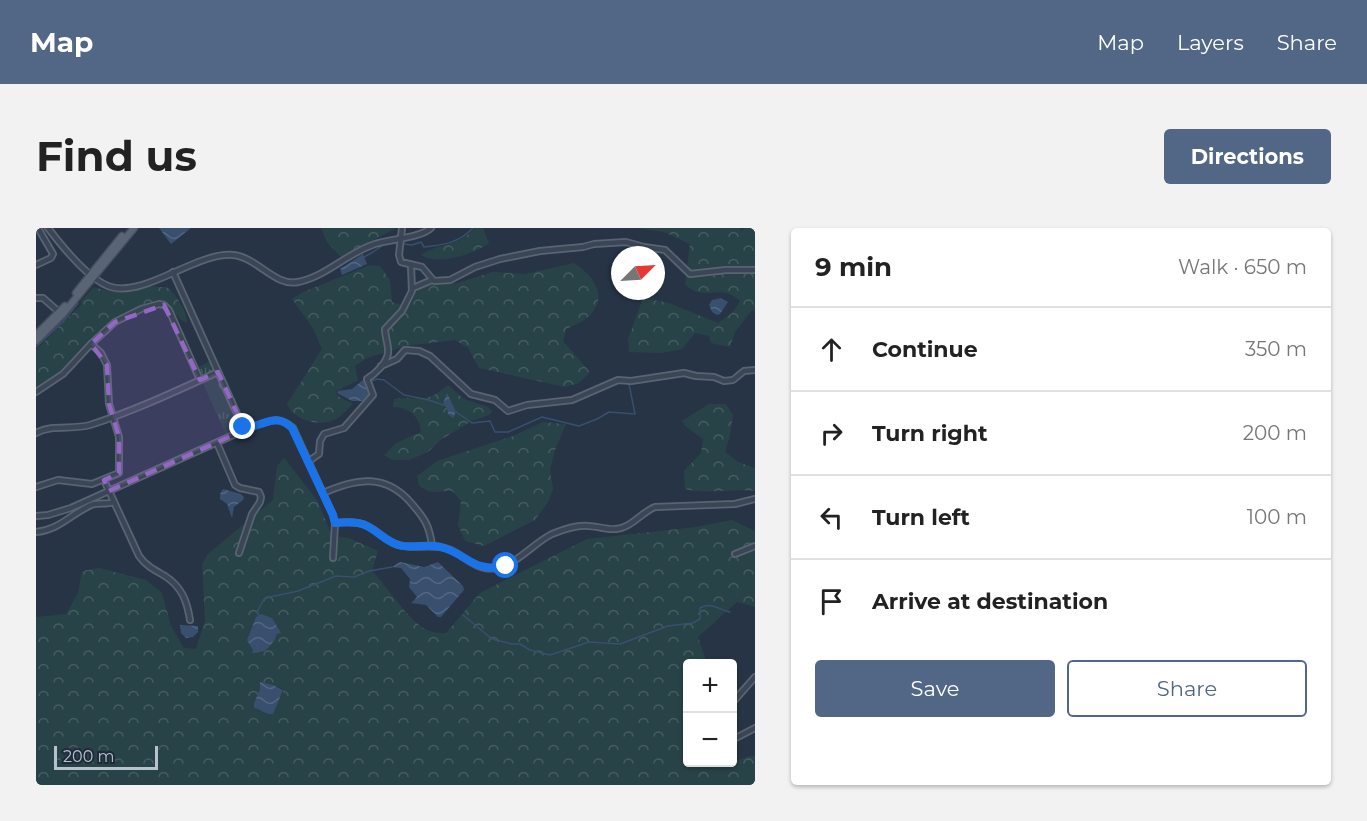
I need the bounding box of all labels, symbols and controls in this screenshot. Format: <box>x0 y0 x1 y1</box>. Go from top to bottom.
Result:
text: Map <box>30 25 93 59</box>
text: Map <box>1097 30 1144 55</box>
text: Layers <box>1177 30 1244 55</box>
text: Share <box>1277 30 1337 55</box>
button: Directions <box>1164 129 1331 184</box>
text: Find us <box>36 130 197 182</box>
north arrow <box>611 246 665 300</box>
text: 9 min <box>815 251 892 283</box>
text: Walk · 650 m <box>1178 255 1307 279</box>
icon: ahead <box>815 333 848 366</box>
text: Continue <box>872 336 978 363</box>
text: 350 m <box>1245 337 1307 361</box>
route end <box>229 413 255 439</box>
icon: right <box>815 417 848 450</box>
text: Turn right <box>872 420 987 447</box>
text: 200 m <box>1243 421 1307 445</box>
icon: left <box>815 501 848 534</box>
text: Turn left <box>872 504 970 531</box>
text: 100 m <box>1247 505 1307 529</box>
route start <box>492 552 518 578</box>
icon: arrive <box>815 585 848 618</box>
text: Arrive at destination <box>872 588 1108 615</box>
map controls <box>683 659 737 767</box>
button: + <box>683 659 737 713</box>
button: Save <box>815 660 1055 717</box>
button: Share <box>1067 660 1307 717</box>
button: − <box>683 713 737 767</box>
scale bar <box>54 743 158 770</box>
text: 200 m <box>63 747 114 766</box>

